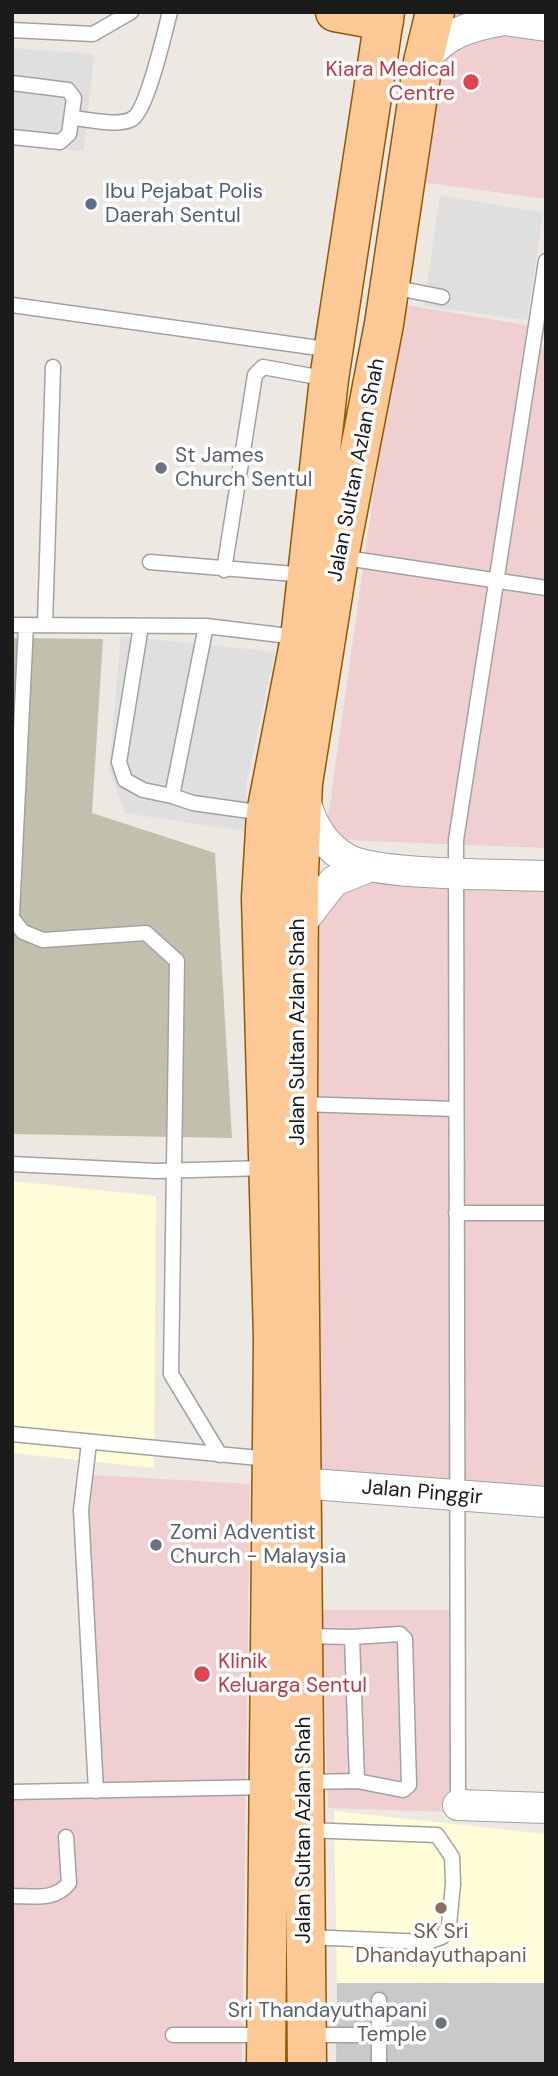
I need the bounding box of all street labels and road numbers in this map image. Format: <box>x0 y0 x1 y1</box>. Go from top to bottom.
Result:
street label: Jalan Sultan Azlan Shah <box>323 356 391 584</box>
street label: Jalan Sultan Azlan Shah <box>285 919 311 1145</box>
street label: Jalan Pinggir <box>361 1475 483 1511</box>
street label: Jalan Sultan Azlan Shah <box>291 1717 317 1943</box>

